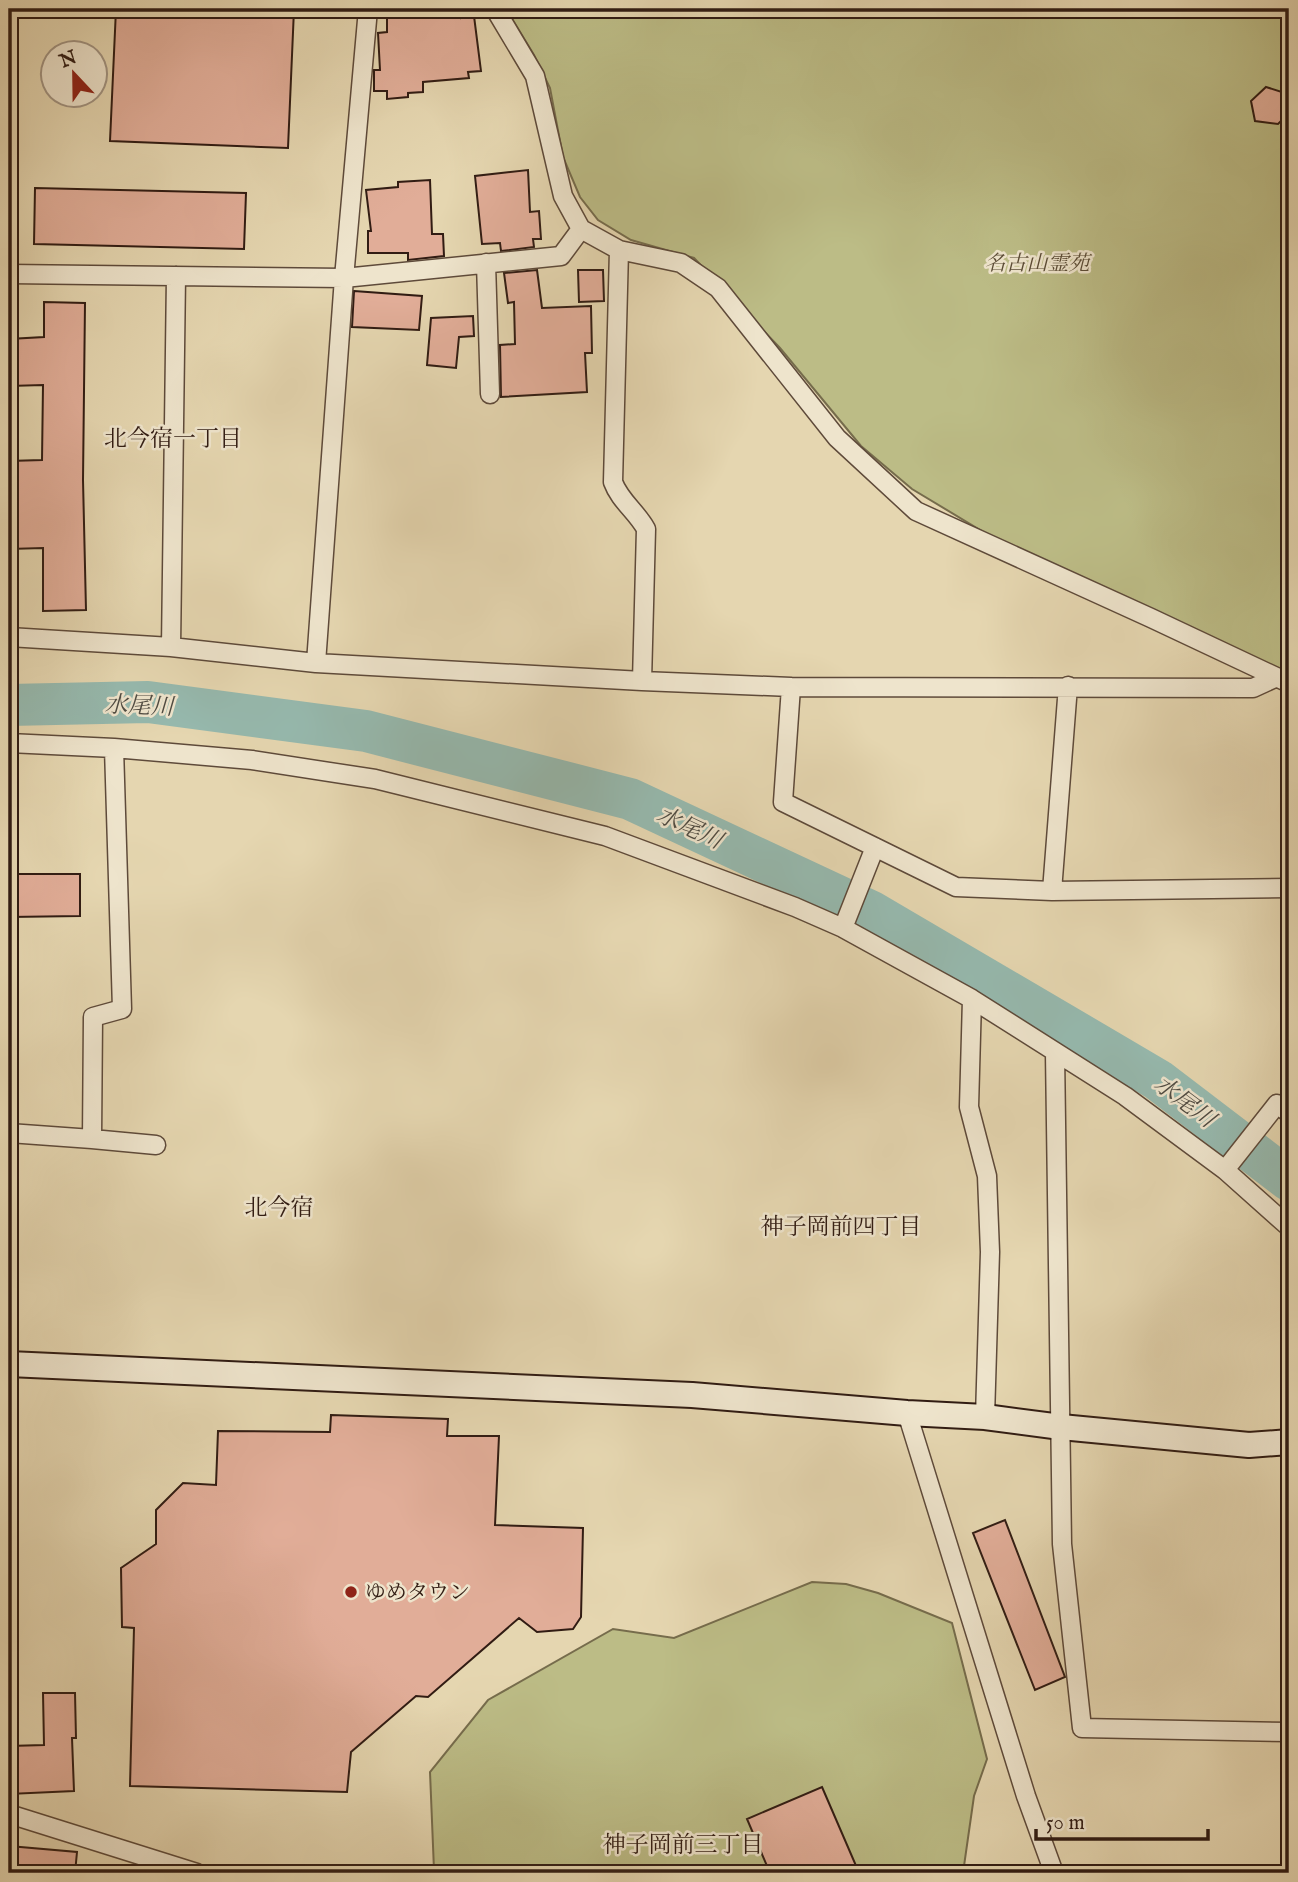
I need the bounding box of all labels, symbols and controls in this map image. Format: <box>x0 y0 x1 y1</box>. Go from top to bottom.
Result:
north arrow <box>38 38 108 108</box>
text: N <box>55 46 81 75</box>
park label: 名古山霊苑 <box>985 251 1092 278</box>
district label: 北今宿一丁目 <box>104 425 242 454</box>
water label: 水尾川 <box>104 691 177 722</box>
water label: 水尾川 <box>652 801 729 857</box>
water label: 水尾川 <box>1148 1070 1223 1136</box>
district label: 北今宿 <box>245 1194 314 1223</box>
district label: 神子岡前四丁目 <box>761 1213 922 1242</box>
place label: ゆめタウン <box>365 1580 470 1607</box>
marker: ゆめタウン <box>343 1584 359 1600</box>
scale bar <box>1036 1798 1207 1842</box>
text: 50 m <box>1046 1810 1085 1837</box>
district label: 神子岡前三丁目 <box>603 1831 764 1860</box>

